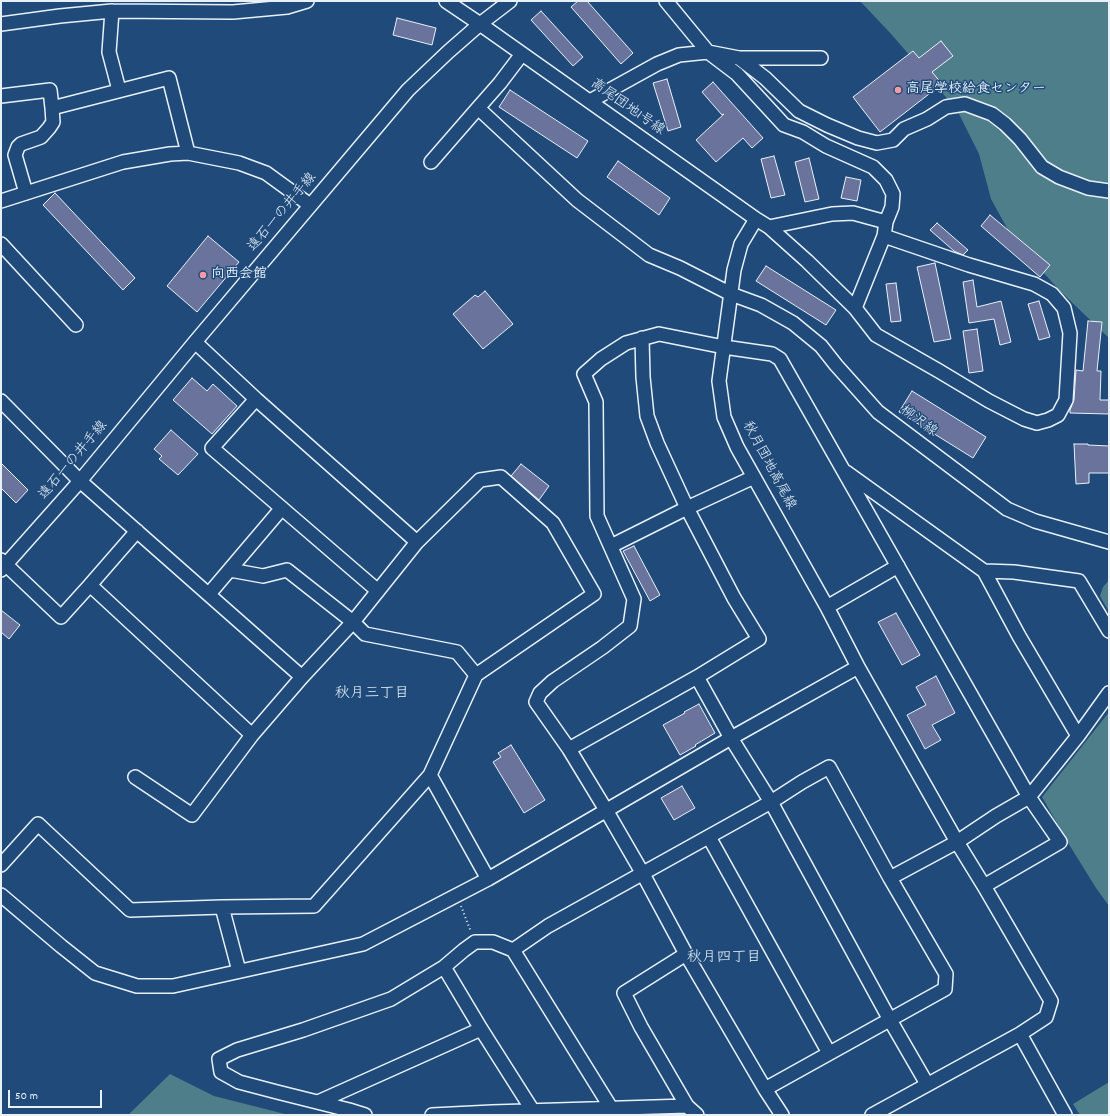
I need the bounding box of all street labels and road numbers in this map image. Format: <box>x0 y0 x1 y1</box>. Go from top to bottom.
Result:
street label: 高尾団地1号線 <box>587 76 667 140</box>
street label: 遠石一の井手線 <box>245 170 321 256</box>
street label: 柳沢線 <box>896 403 940 441</box>
street label: 遠石一の井手線 <box>36 418 112 504</box>
street label: 秋月団地高尾線 <box>738 419 798 513</box>

